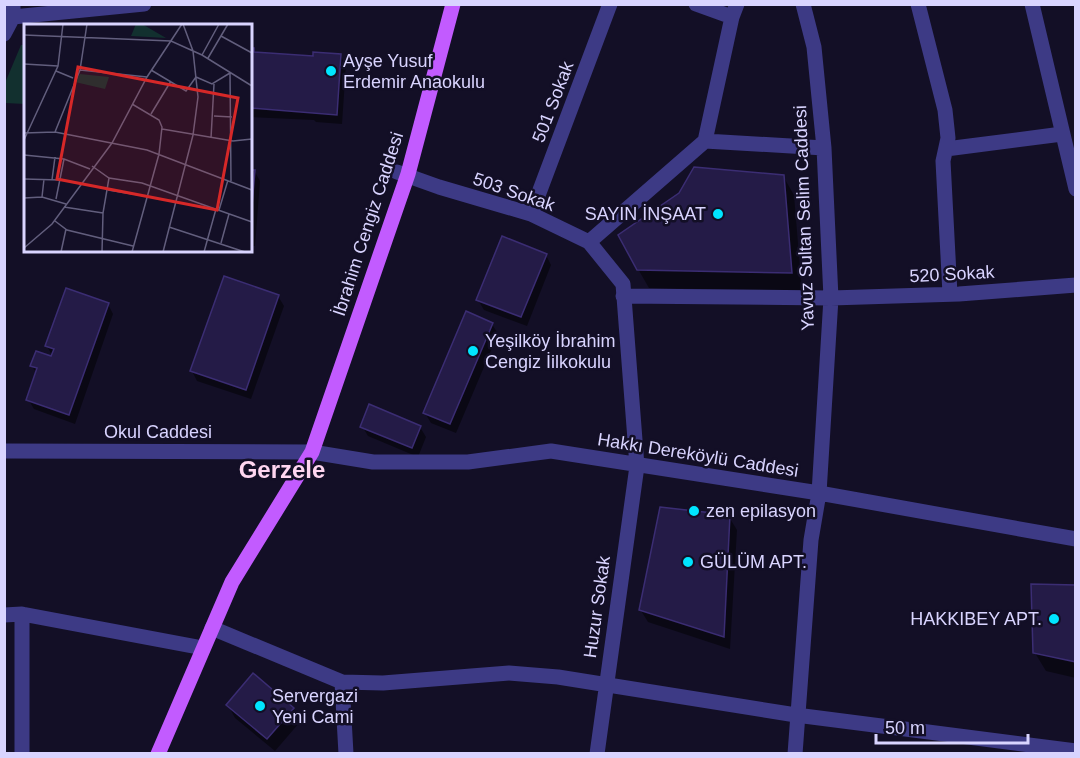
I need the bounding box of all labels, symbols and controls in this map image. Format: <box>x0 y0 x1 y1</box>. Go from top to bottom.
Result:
inset map <box>24 24 252 252</box>
place label: Ayşe Yusuf Erdemir Anaokulu <box>343 51 485 92</box>
street label: 501 Sokak <box>528 58 578 145</box>
marker: Ayşe Yusuf Erdemir Anaokulu <box>324 64 338 78</box>
street label: Yavuz Sultan Selim Caddesi <box>790 105 818 331</box>
street label: İbrahim Cengiz Caddesi <box>329 130 407 318</box>
street label: 503 Sokak <box>471 169 558 216</box>
place label: SAYIN İNŞAAT <box>585 204 706 224</box>
marker: SAYIN İNŞAAT <box>711 207 725 221</box>
street label: 520 Sokak <box>909 262 996 286</box>
place label: Yeşilköy İbrahim Cengiz İilkokulu <box>485 331 615 372</box>
marker: Yeşilköy İbrahim Cengiz İilkokulu <box>466 344 480 358</box>
street label: Okul Caddesi <box>104 422 212 442</box>
street label: Hakkı Dereköylü Caddesi <box>596 429 800 481</box>
district label: Gerzele <box>239 456 325 483</box>
place label: zen epilasyon <box>706 501 816 521</box>
marker: zen epilasyon <box>687 504 701 518</box>
place label: GÜLÜM APT. <box>700 552 807 572</box>
street label: Huzur Sokak <box>580 554 614 659</box>
marker: GÜLÜM APT. <box>681 555 695 569</box>
place label: HAKKIBEY APT. <box>910 609 1042 629</box>
marker: HAKKIBEY APT. <box>1047 612 1061 626</box>
place label: Servergazi Yeni Cami <box>272 686 358 727</box>
marker: Servergazi Yeni Cami <box>253 699 267 713</box>
scale bar <box>876 707 1028 745</box>
text: 50 m <box>885 718 925 738</box>

